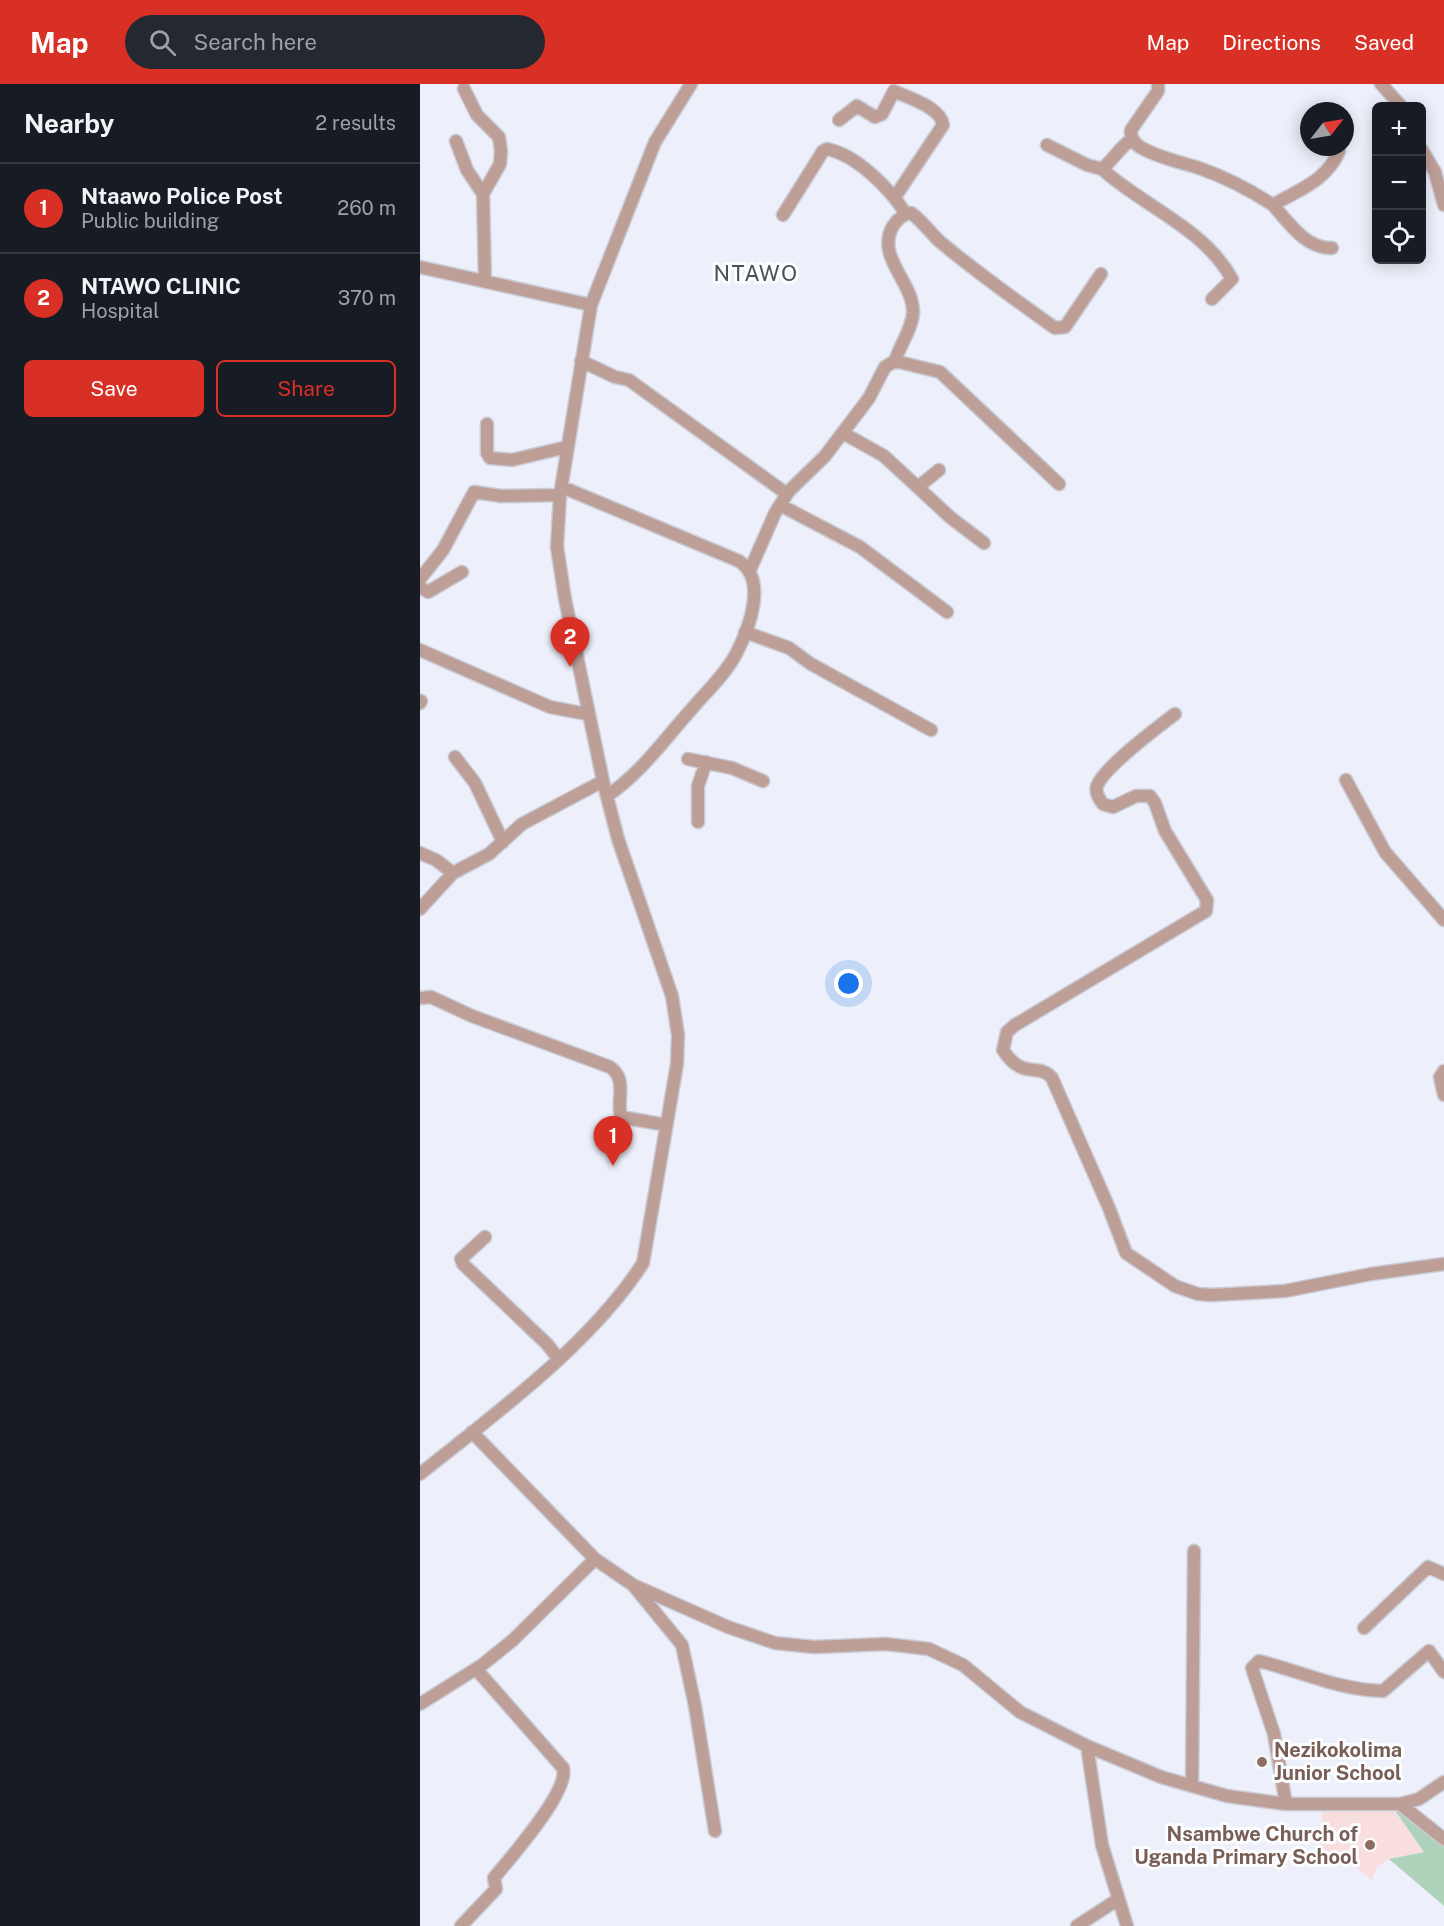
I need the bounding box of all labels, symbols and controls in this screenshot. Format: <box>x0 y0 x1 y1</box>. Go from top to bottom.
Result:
search box <box>125 15 545 69</box>
text: Map <box>30 26 89 59</box>
icon: search <box>146 26 179 59</box>
text: Search here <box>194 29 317 55</box>
text: Map <box>1147 30 1189 55</box>
text: Directions <box>1222 30 1321 55</box>
text: Saved <box>1354 30 1414 55</box>
north arrow <box>1300 102 1354 156</box>
map controls <box>1372 102 1426 264</box>
button: + <box>1372 102 1426 156</box>
text: Nearby <box>24 108 114 139</box>
text: 2 results <box>315 111 396 135</box>
button: − <box>1372 156 1426 210</box>
text: Ntaawo Police Post <box>81 183 283 209</box>
text: 1 <box>39 196 48 220</box>
text: 260 m <box>337 196 396 220</box>
text: Public building <box>81 209 219 233</box>
button: locate <box>1372 210 1426 264</box>
district label: NTAWO <box>713 260 799 286</box>
text: NTAWO CLINIC <box>81 273 241 299</box>
text: 2 <box>37 286 50 310</box>
text: 370 m <box>338 286 396 310</box>
text: Hospital <box>81 299 159 323</box>
button: Save <box>24 360 204 417</box>
button: Share <box>216 360 396 417</box>
pin: 2 <box>550 618 590 667</box>
your location <box>834 969 863 998</box>
pin: 1 <box>594 1116 632 1166</box>
place label: Nezikokolima Junior School <box>1274 1738 1402 1785</box>
marker: Nezikokolima Junior School <box>1255 1755 1269 1769</box>
place label: Nsambwe Church of Uganda Primary School <box>1134 1822 1358 1869</box>
marker: Nsambwe Church of Uganda Primary School <box>1363 1838 1377 1852</box>

